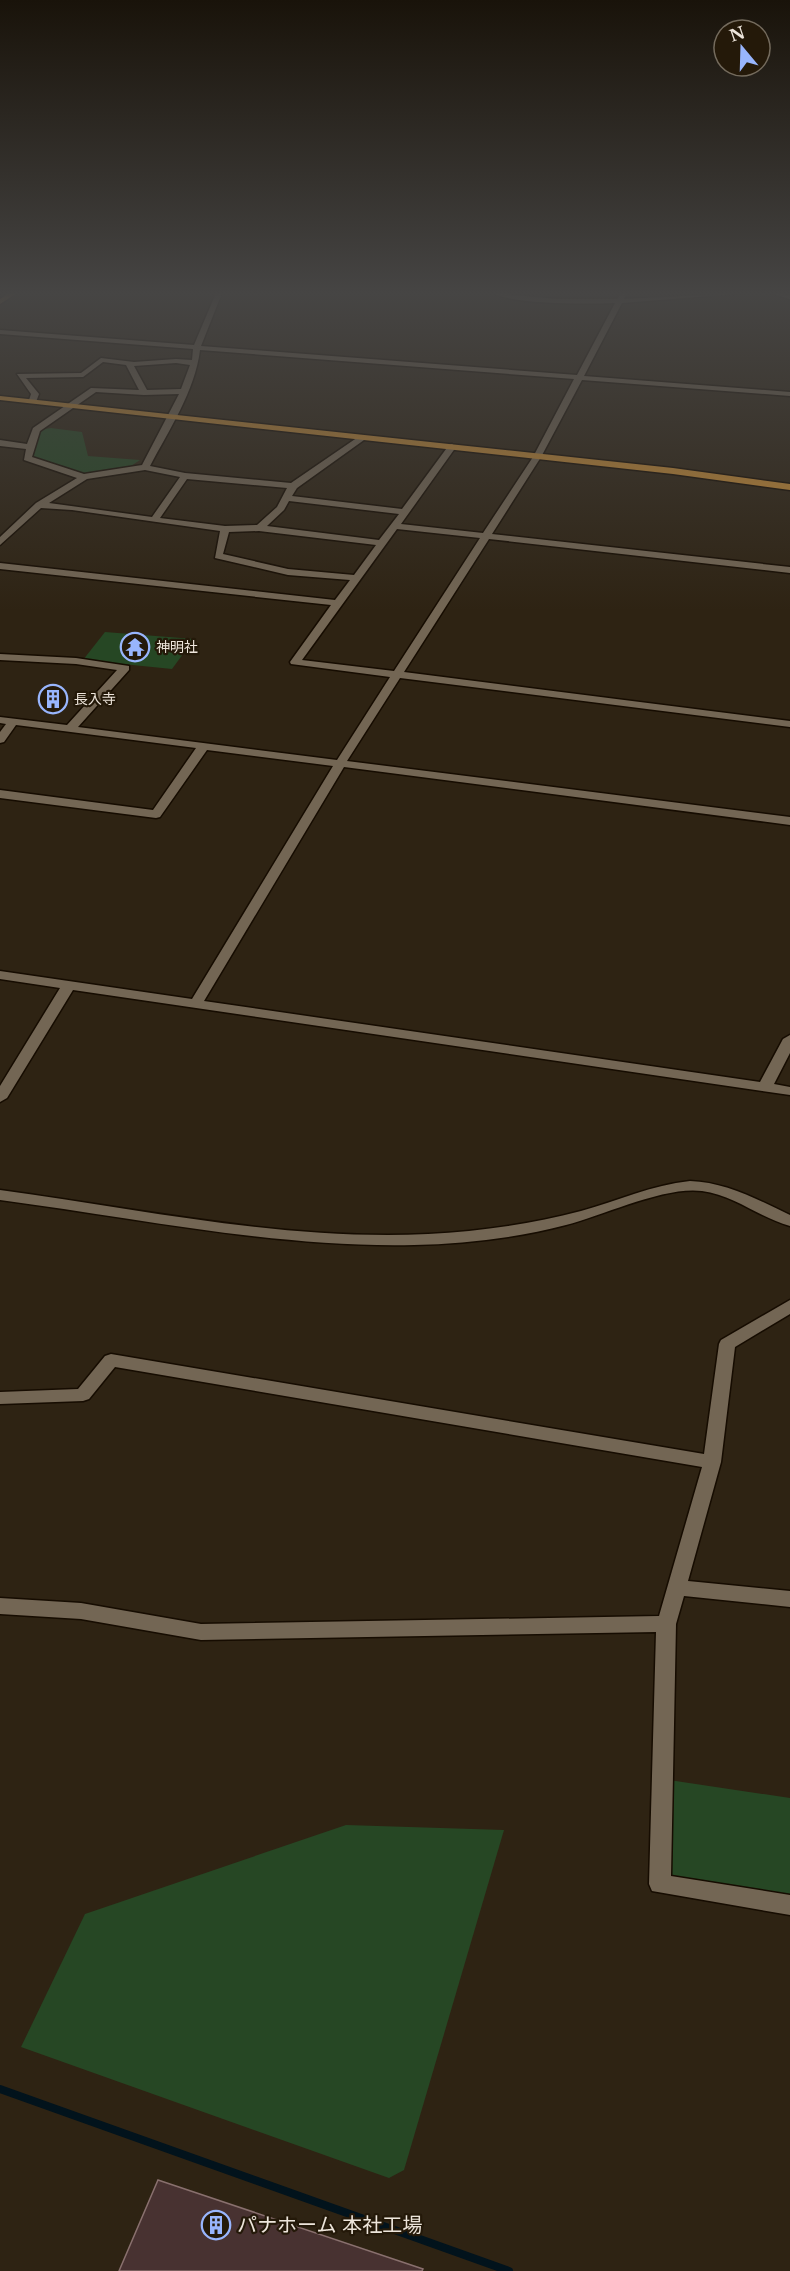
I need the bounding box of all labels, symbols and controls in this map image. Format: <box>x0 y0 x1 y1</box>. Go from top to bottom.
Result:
north arrow <box>712 18 772 78</box>
text: N <box>727 22 747 46</box>
temple icon: 神明社 <box>119 631 151 663</box>
place label: 神明社 <box>156 638 198 656</box>
building icon: 長入寺 <box>37 683 69 715</box>
place label: 長入寺 <box>74 690 116 708</box>
building icon: パナホーム 本社工場 <box>200 2209 232 2241</box>
place label: パナホーム 本社工場 <box>237 2213 422 2237</box>

